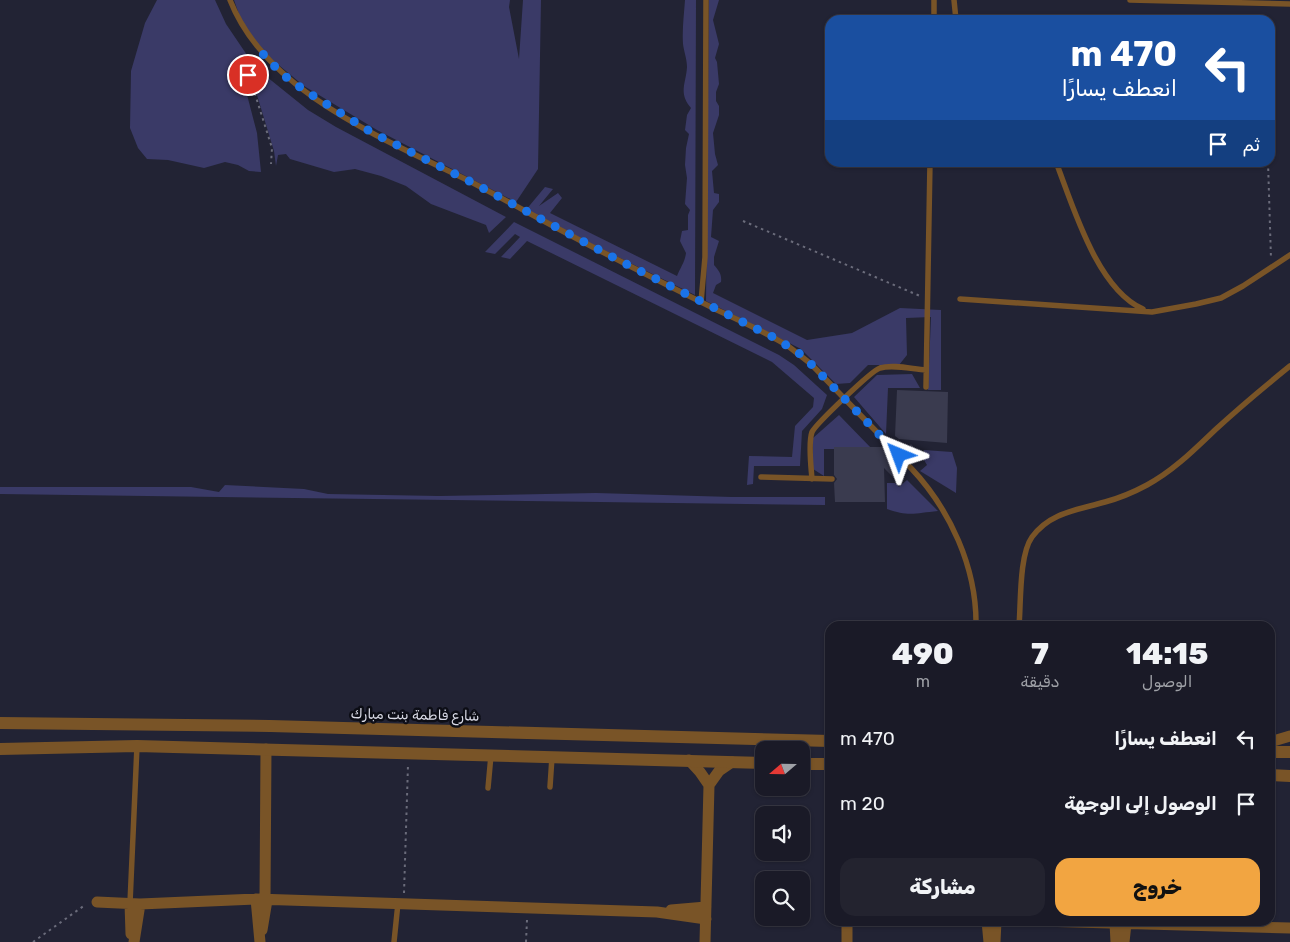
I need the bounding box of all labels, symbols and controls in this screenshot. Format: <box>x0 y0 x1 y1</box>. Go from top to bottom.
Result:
text: 470 m <box>1071 33 1177 75</box>
icon: left <box>1195 35 1260 100</box>
pin <box>227 54 269 96</box>
icon: arrive <box>234 61 262 89</box>
text: انعطف يسارًا <box>1061 75 1177 102</box>
icon: arrive <box>1204 130 1232 158</box>
text: ثم <box>1242 133 1260 156</box>
position arrow <box>872 428 924 480</box>
text: 490 <box>892 636 954 672</box>
text: 7 <box>1031 636 1049 672</box>
text: 14:15 <box>1126 636 1208 672</box>
text: m <box>916 672 930 691</box>
text: دقيقة <box>1021 672 1059 691</box>
text: الوصول <box>1142 672 1192 691</box>
street label: شارع فاطمة بنت مبارك <box>350 705 480 727</box>
icon: left <box>1232 725 1260 753</box>
text: 470 m <box>840 727 895 750</box>
text: انعطف يسارًا <box>1114 727 1217 750</box>
north arrow <box>755 741 810 796</box>
map controls <box>755 741 810 926</box>
icon: arrive <box>1232 790 1260 818</box>
text: 20 m <box>840 792 885 815</box>
text: الوصول إلى الوجهة <box>1064 792 1217 815</box>
button: sound <box>755 806 810 861</box>
button: مشاركة <box>840 858 1045 916</box>
button: خروج <box>1055 858 1260 916</box>
button: search <box>755 871 810 926</box>

